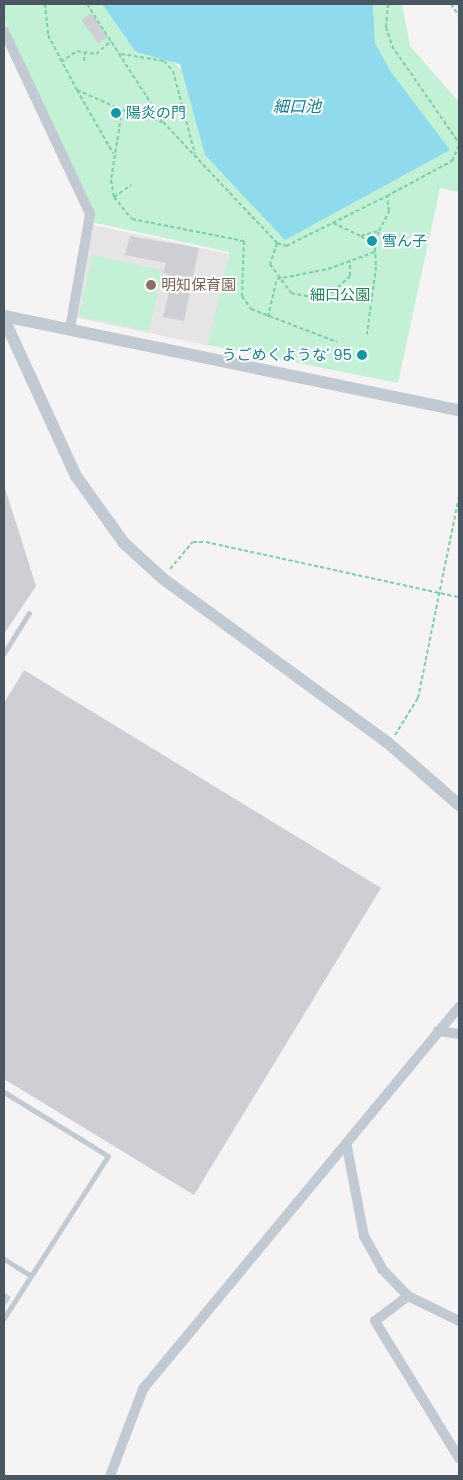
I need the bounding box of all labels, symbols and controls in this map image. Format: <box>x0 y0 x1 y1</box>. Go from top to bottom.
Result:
water label: 細口池 <box>273 97 321 117</box>
place label: 陽炎の門 <box>126 104 186 122</box>
marker: 陽炎の門 <box>110 107 122 119</box>
place label: 雪ん子 <box>382 232 427 250</box>
marker: 雪ん子 <box>366 235 378 247</box>
place label: 明知保育園 <box>161 276 236 294</box>
marker: 明知保育園 <box>145 279 157 291</box>
park label: 細口公園 <box>310 286 370 304</box>
place label: うごめくような' 95 <box>222 346 352 364</box>
marker: うごめくような' 95 <box>356 349 368 361</box>

